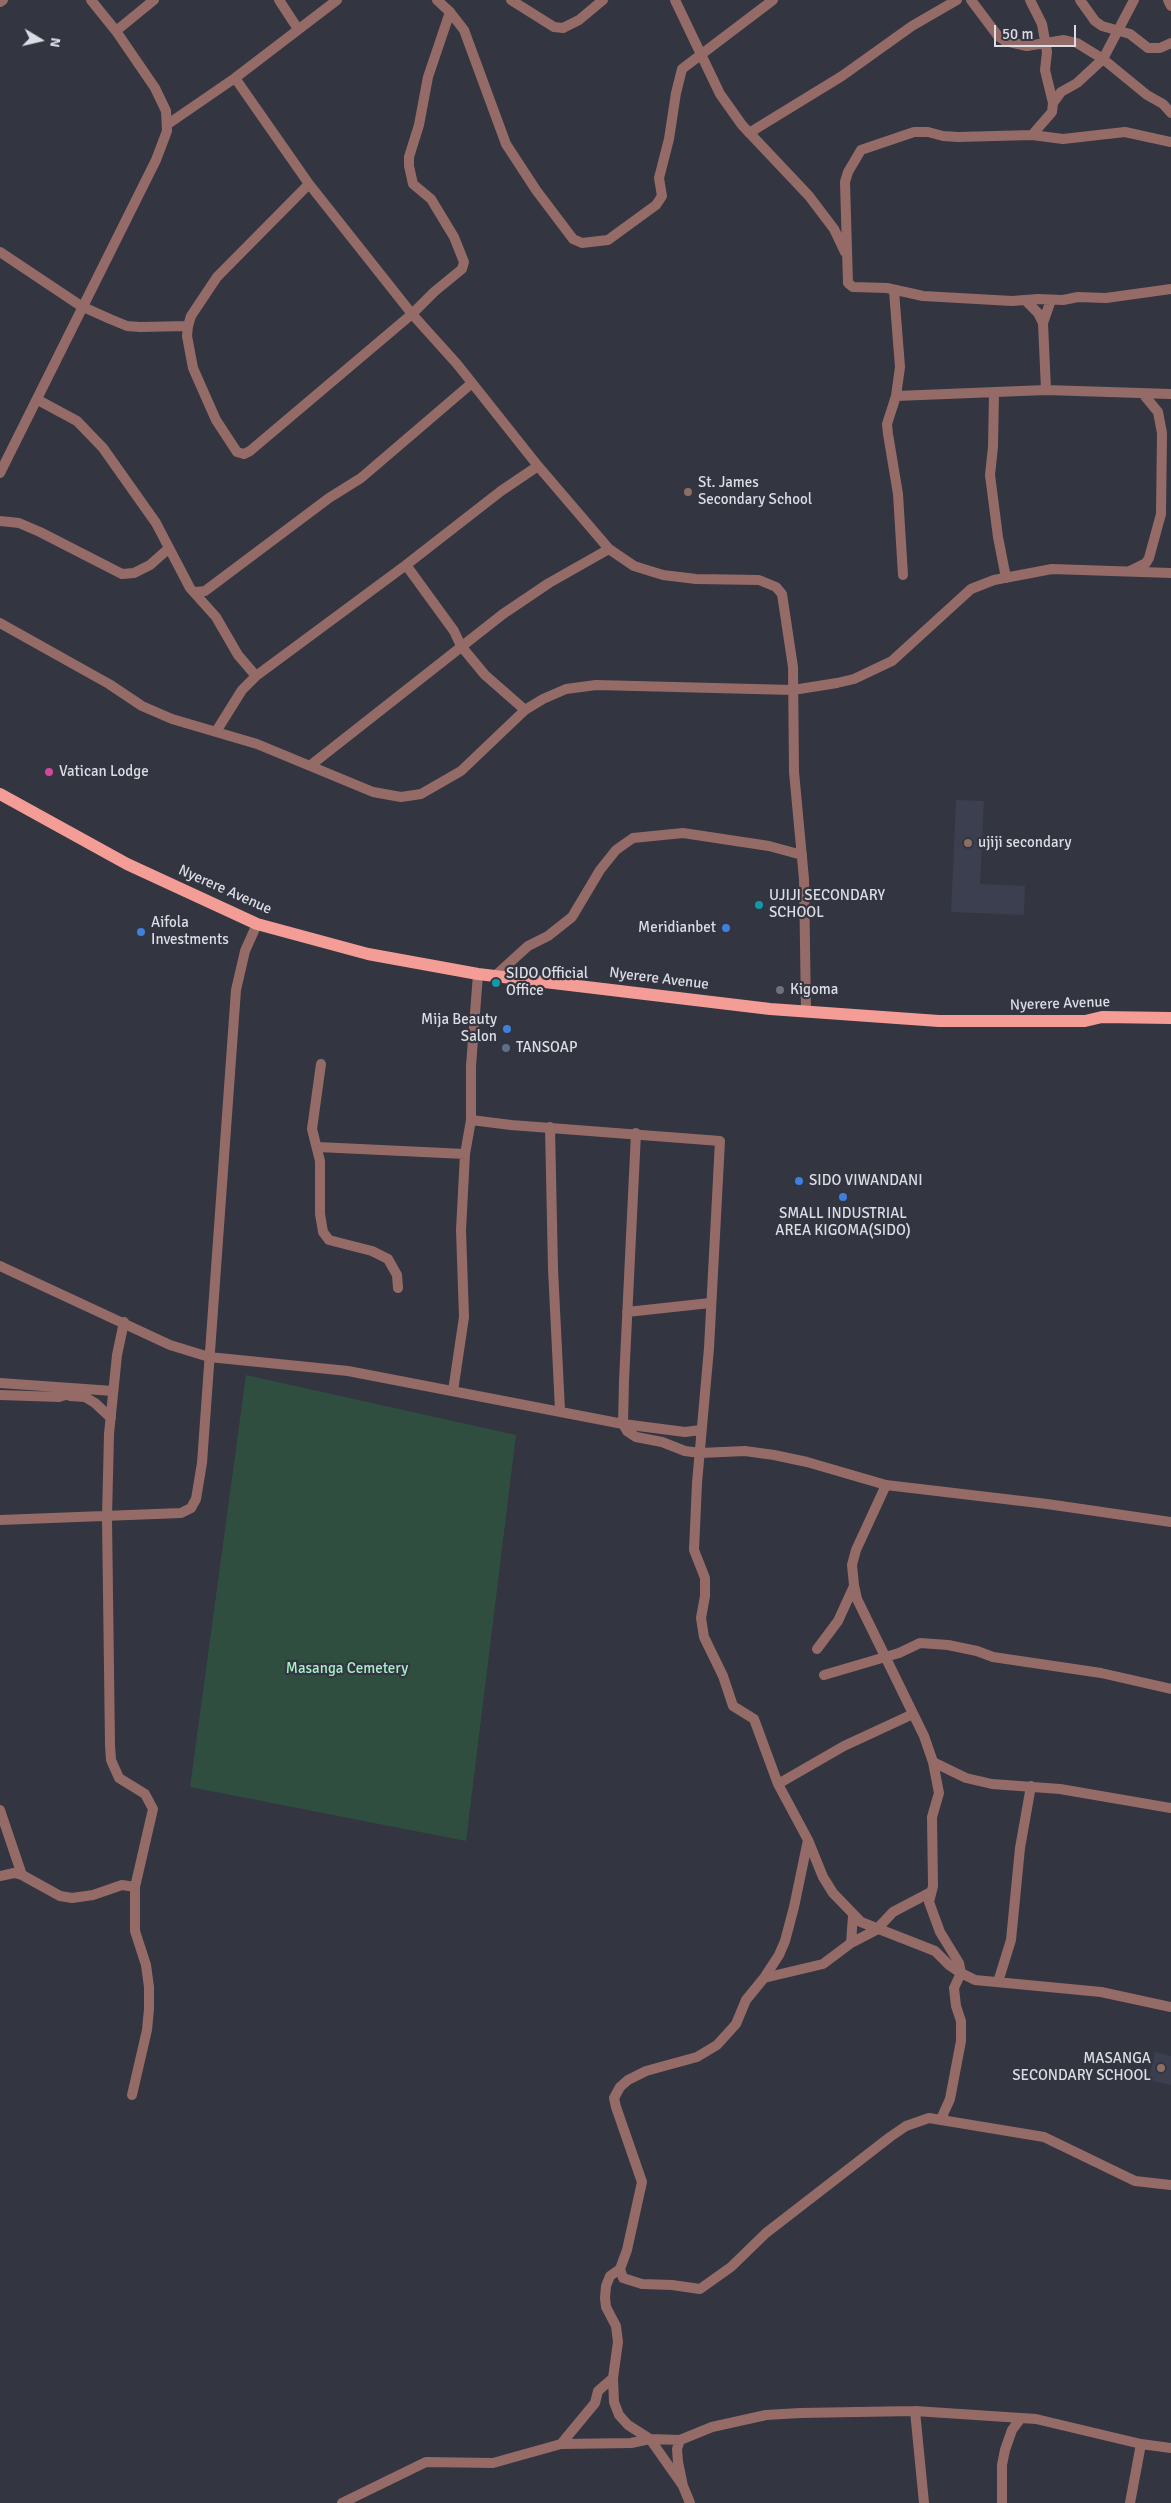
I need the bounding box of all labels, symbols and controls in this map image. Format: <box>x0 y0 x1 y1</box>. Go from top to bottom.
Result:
north arrow <box>15 15 65 65</box>
scale bar <box>996 15 1078 47</box>
text: 50 m <box>1002 25 1033 43</box>
text: N <box>46 36 64 49</box>
place label: St. James Secondary School <box>698 474 812 509</box>
marker: St. James Secondary School <box>682 486 694 498</box>
place label: Vatican Lodge <box>59 763 149 781</box>
marker: Vatican Lodge <box>43 766 55 778</box>
place label: ujiji secondary <box>978 834 1071 852</box>
marker: ujiji secondary <box>962 837 974 849</box>
street label: Nyerere Avenue <box>176 861 274 919</box>
place label: UJIJI SECONDARY SCHOOL <box>769 887 885 922</box>
marker: UJIJI SECONDARY SCHOOL <box>753 899 765 911</box>
place label: Aifola Investments <box>151 914 229 949</box>
place label: Meridianbet <box>638 919 716 937</box>
marker: Meridianbet <box>720 922 732 934</box>
marker: Aifola Investments <box>135 926 147 938</box>
street label: Nyerere Avenue <box>608 964 710 994</box>
place label: SIDO Official Office <box>506 965 588 1000</box>
marker: SIDO Official Office <box>490 977 502 989</box>
place label: Kigoma <box>790 981 838 999</box>
marker: Kigoma <box>774 984 786 996</box>
street label: Nyerere Avenue <box>1010 993 1110 1015</box>
place label: Mija Beauty Salon <box>421 1011 497 1046</box>
marker: Mija Beauty Salon <box>501 1023 513 1035</box>
place label: TANSOAP <box>516 1039 577 1057</box>
marker: TANSOAP <box>500 1042 512 1054</box>
place label: SIDO VIWANDANI <box>809 1172 923 1190</box>
marker: SIDO VIWANDANI <box>793 1175 805 1187</box>
marker: SMALL INDUSTRIAL AREA KIGOMA(SIDO) <box>837 1191 849 1203</box>
place label: SMALL INDUSTRIAL AREA KIGOMA(SIDO) <box>775 1205 911 1240</box>
park label: Masanga Cemetery <box>286 1660 408 1678</box>
place label: MASANGA SECONDARY SCHOOL <box>1012 2050 1151 2085</box>
marker: MASANGA SECONDARY SCHOOL <box>1155 2062 1167 2074</box>

